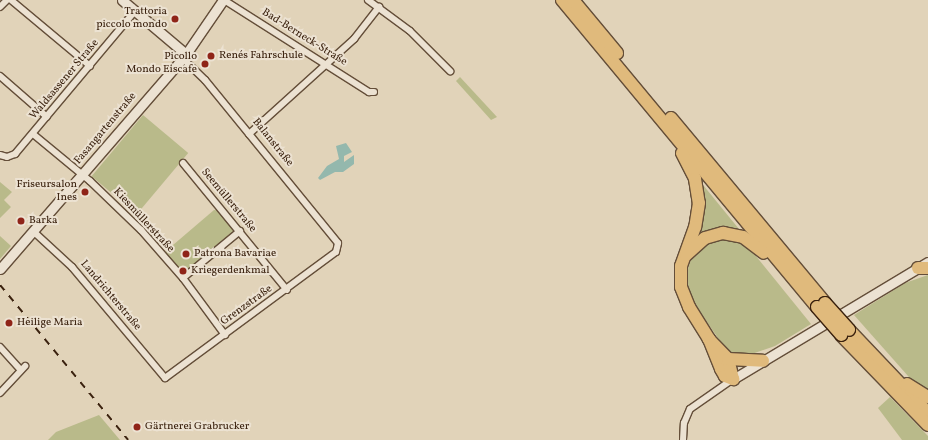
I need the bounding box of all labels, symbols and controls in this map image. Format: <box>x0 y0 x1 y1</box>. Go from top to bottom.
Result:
place label: Trattoria piccolo mondo <box>96 6 167 32</box>
street label: Bad-Berneck-Straße <box>259 6 349 70</box>
marker: Trattoria piccolo mondo <box>170 14 180 24</box>
street label: Waldsassener Straße <box>28 37 102 123</box>
place label: Renés Fahrschule <box>219 49 303 63</box>
place label: Picollo Mondo Eiscafe <box>126 51 197 77</box>
marker: Renés Fahrschule <box>206 51 216 61</box>
marker: Picollo Mondo Eiscafe <box>200 59 210 69</box>
street label: Fasangartenstraße <box>72 90 140 168</box>
street label: Balanstraße <box>249 116 295 170</box>
street label: Seemüllerstraße <box>197 166 259 236</box>
place label: Friseursalon Ines <box>17 179 77 205</box>
street label: Kiesmüllerstraße <box>110 186 176 256</box>
marker: Friseursalon Ines <box>80 187 90 197</box>
place label: Barka <box>29 214 57 228</box>
marker: Barka <box>16 216 26 226</box>
place label: Patrona Bavariae <box>194 247 276 261</box>
marker: Patrona Bavariae <box>181 249 191 259</box>
street label: Landrichterstraße <box>77 258 143 334</box>
place label: Kriegerdenkmal <box>191 264 270 278</box>
marker: Kriegerdenkmal <box>178 266 188 276</box>
street label: Grenzstraße <box>219 283 275 329</box>
place label: Heilige Maria <box>17 316 83 330</box>
marker: Heilige Maria <box>4 318 14 328</box>
place label: Gärtnerei Grabrucker <box>145 420 249 434</box>
marker: Gärtnerei Grabrucker <box>132 422 142 432</box>

